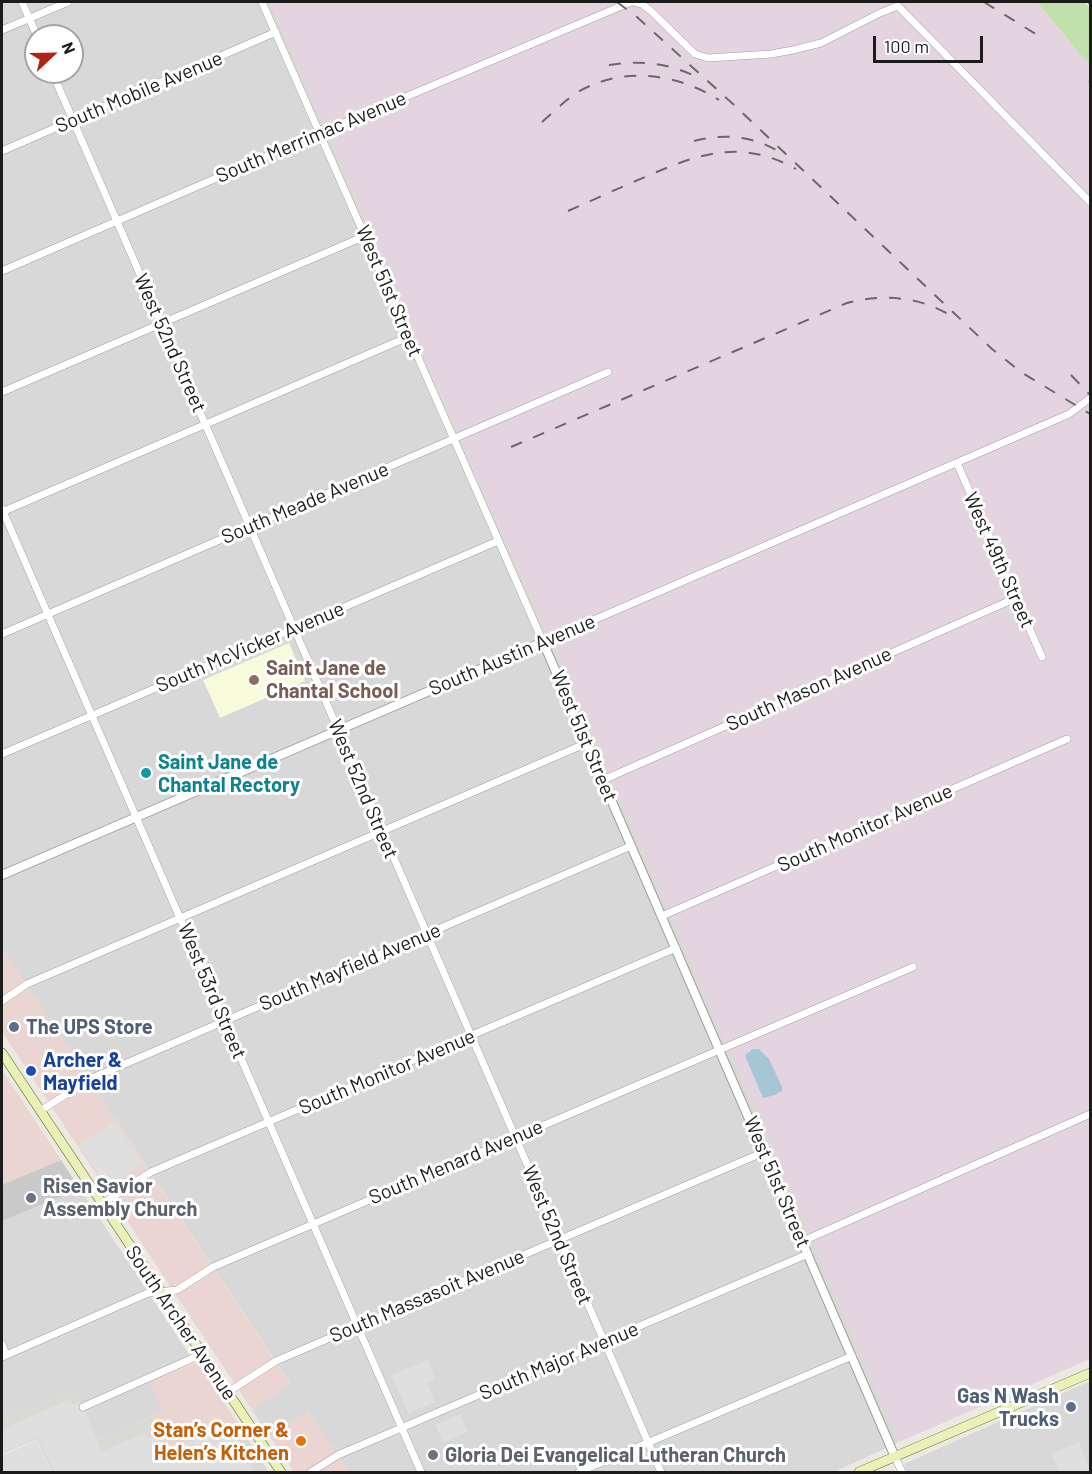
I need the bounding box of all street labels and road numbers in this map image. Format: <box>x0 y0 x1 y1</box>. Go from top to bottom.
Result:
street label: South Mobile Avenue <box>52 46 226 138</box>
street label: South Merrimac Avenue <box>212 86 410 188</box>
street label: West 51st Street <box>351 222 427 360</box>
street label: West 52nd Street <box>129 270 211 416</box>
street label: South Meade Avenue <box>218 457 392 549</box>
street label: West 49th Street <box>958 488 1040 632</box>
street label: South McVicker Avenue <box>152 596 348 698</box>
street label: South Austin Avenue <box>425 609 599 701</box>
street label: South Mason Avenue <box>722 642 896 736</box>
street label: West 51st Street <box>546 667 622 805</box>
street label: West 52nd Street <box>323 716 403 862</box>
street label: South Monitor Avenue <box>774 779 956 877</box>
street label: South Mayfield Avenue <box>256 918 444 1016</box>
street label: West 53rd Street <box>173 919 251 1063</box>
street label: South Monitor Avenue <box>295 1024 479 1120</box>
street label: West 51st Street <box>739 1113 815 1251</box>
street label: South Menard Avenue <box>365 1114 547 1210</box>
street label: West 52nd Street <box>517 1162 597 1308</box>
street label: South Archer Avenue <box>120 1241 242 1405</box>
street label: South Massasoit Avenue <box>326 1244 528 1348</box>
street label: South Major Avenue <box>476 1317 642 1405</box>

